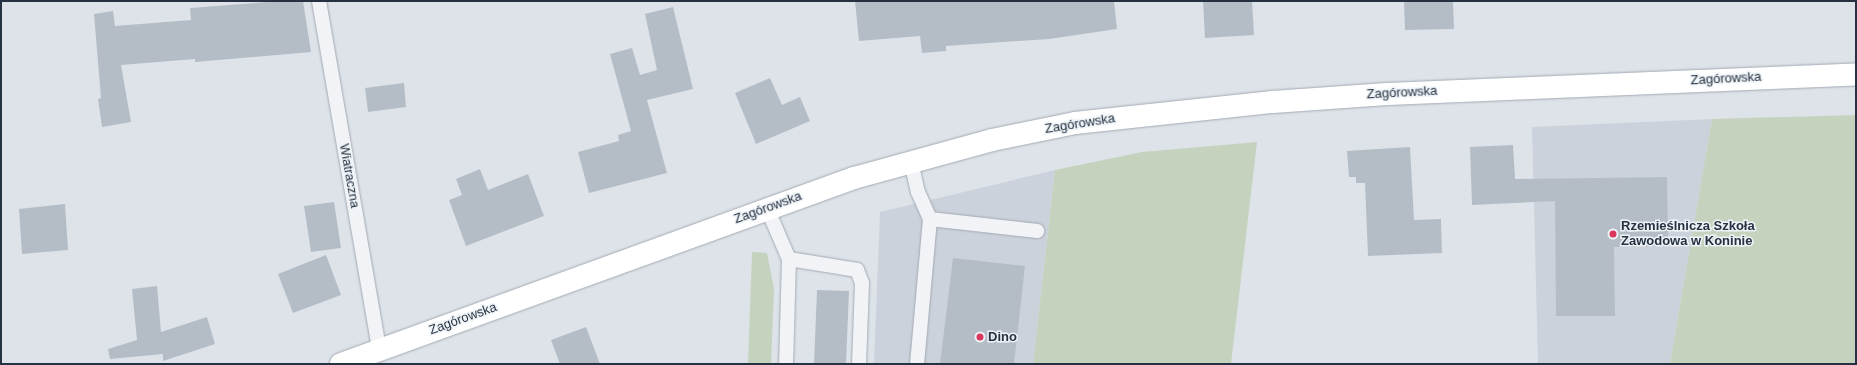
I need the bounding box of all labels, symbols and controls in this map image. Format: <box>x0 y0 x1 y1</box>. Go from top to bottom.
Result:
street label: Zagórowska <box>1690 69 1762 89</box>
street label: Zagórowska <box>1366 83 1438 103</box>
street label: Zagórowska <box>1044 111 1116 137</box>
street label: Wiatraczna <box>336 143 362 209</box>
street label: Zagórowska <box>732 189 804 227</box>
place label: Rzemieślnicza Szkoła Zawodowa w Koninie <box>1621 219 1755 250</box>
marker: Rzemieślnicza Szkoła Zawodowa w Koninie <box>1608 229 1618 239</box>
street label: Zagórowska <box>427 300 499 338</box>
place label: Dino <box>988 329 1017 345</box>
marker: Dino <box>975 332 985 342</box>

